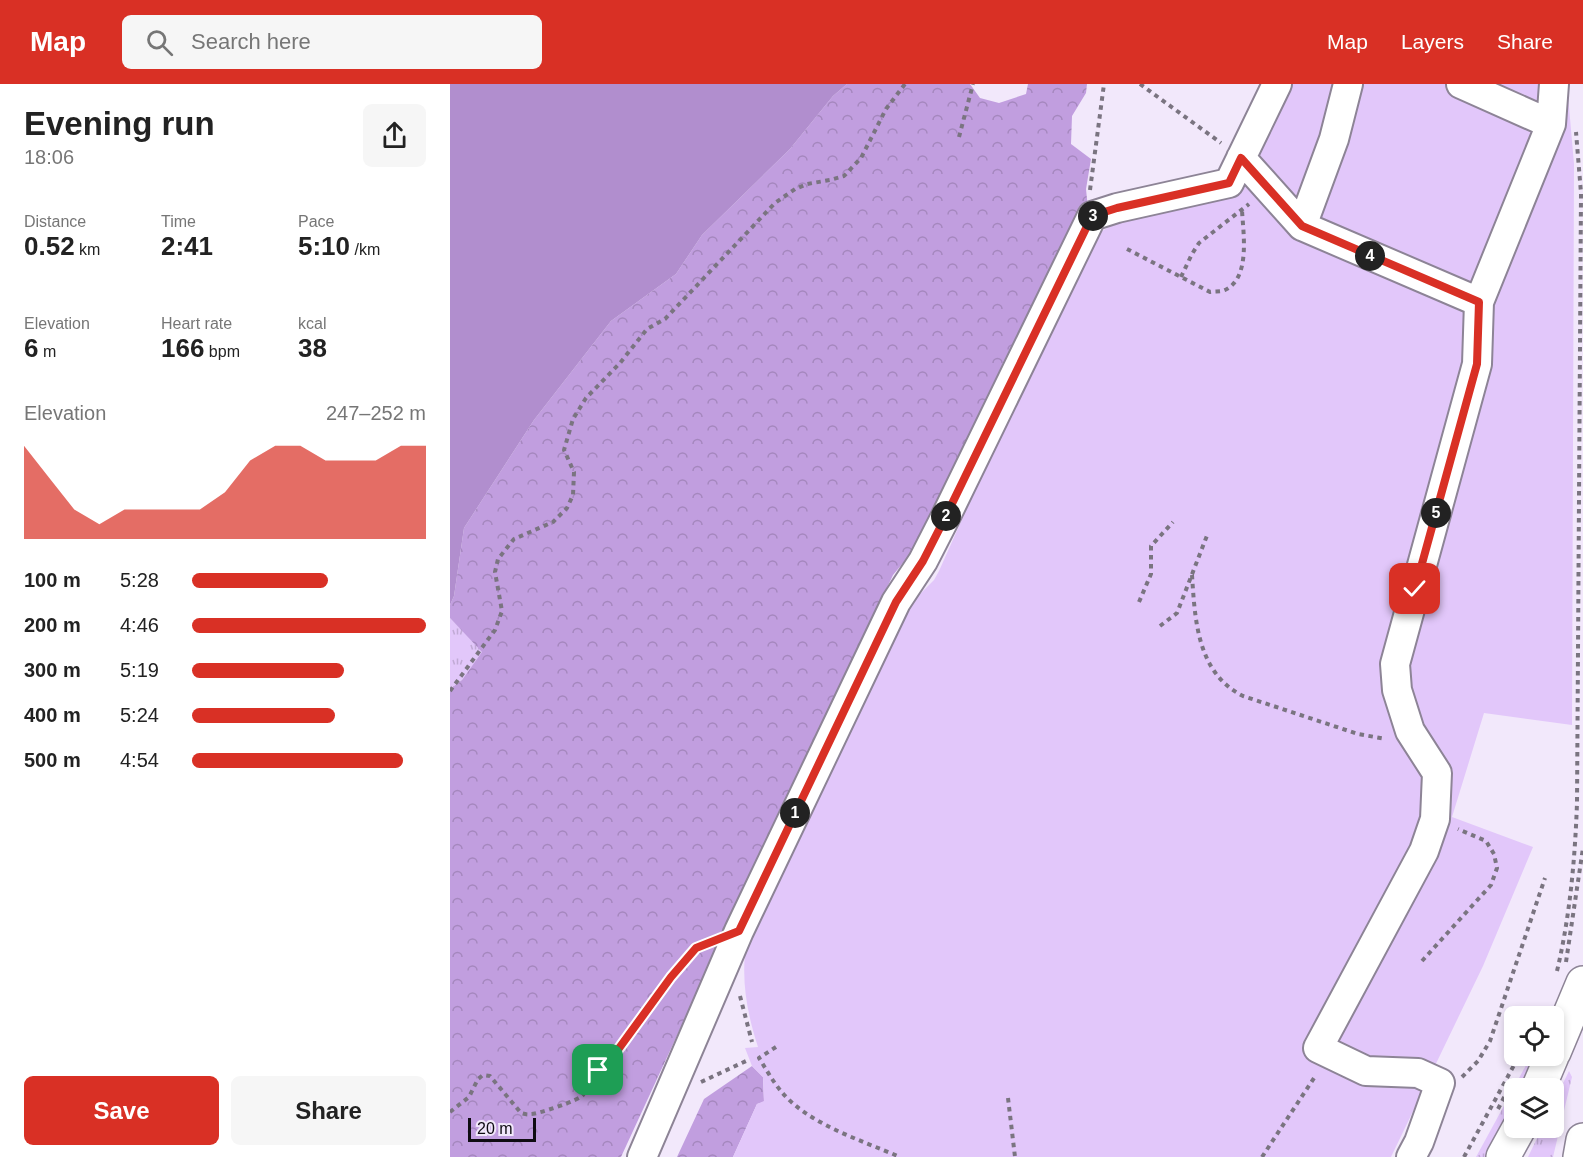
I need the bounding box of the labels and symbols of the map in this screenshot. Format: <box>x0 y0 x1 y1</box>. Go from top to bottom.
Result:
pin: 3 <box>1078 201 1108 231</box>
pin: 4 <box>1355 241 1385 271</box>
pin: 5 <box>1421 498 1451 528</box>
pin: 2 <box>931 501 961 531</box>
pin <box>1389 563 1440 614</box>
pin: 1 <box>780 798 810 828</box>
pin <box>572 1044 623 1095</box>
scale bar <box>468 1115 536 1142</box>

